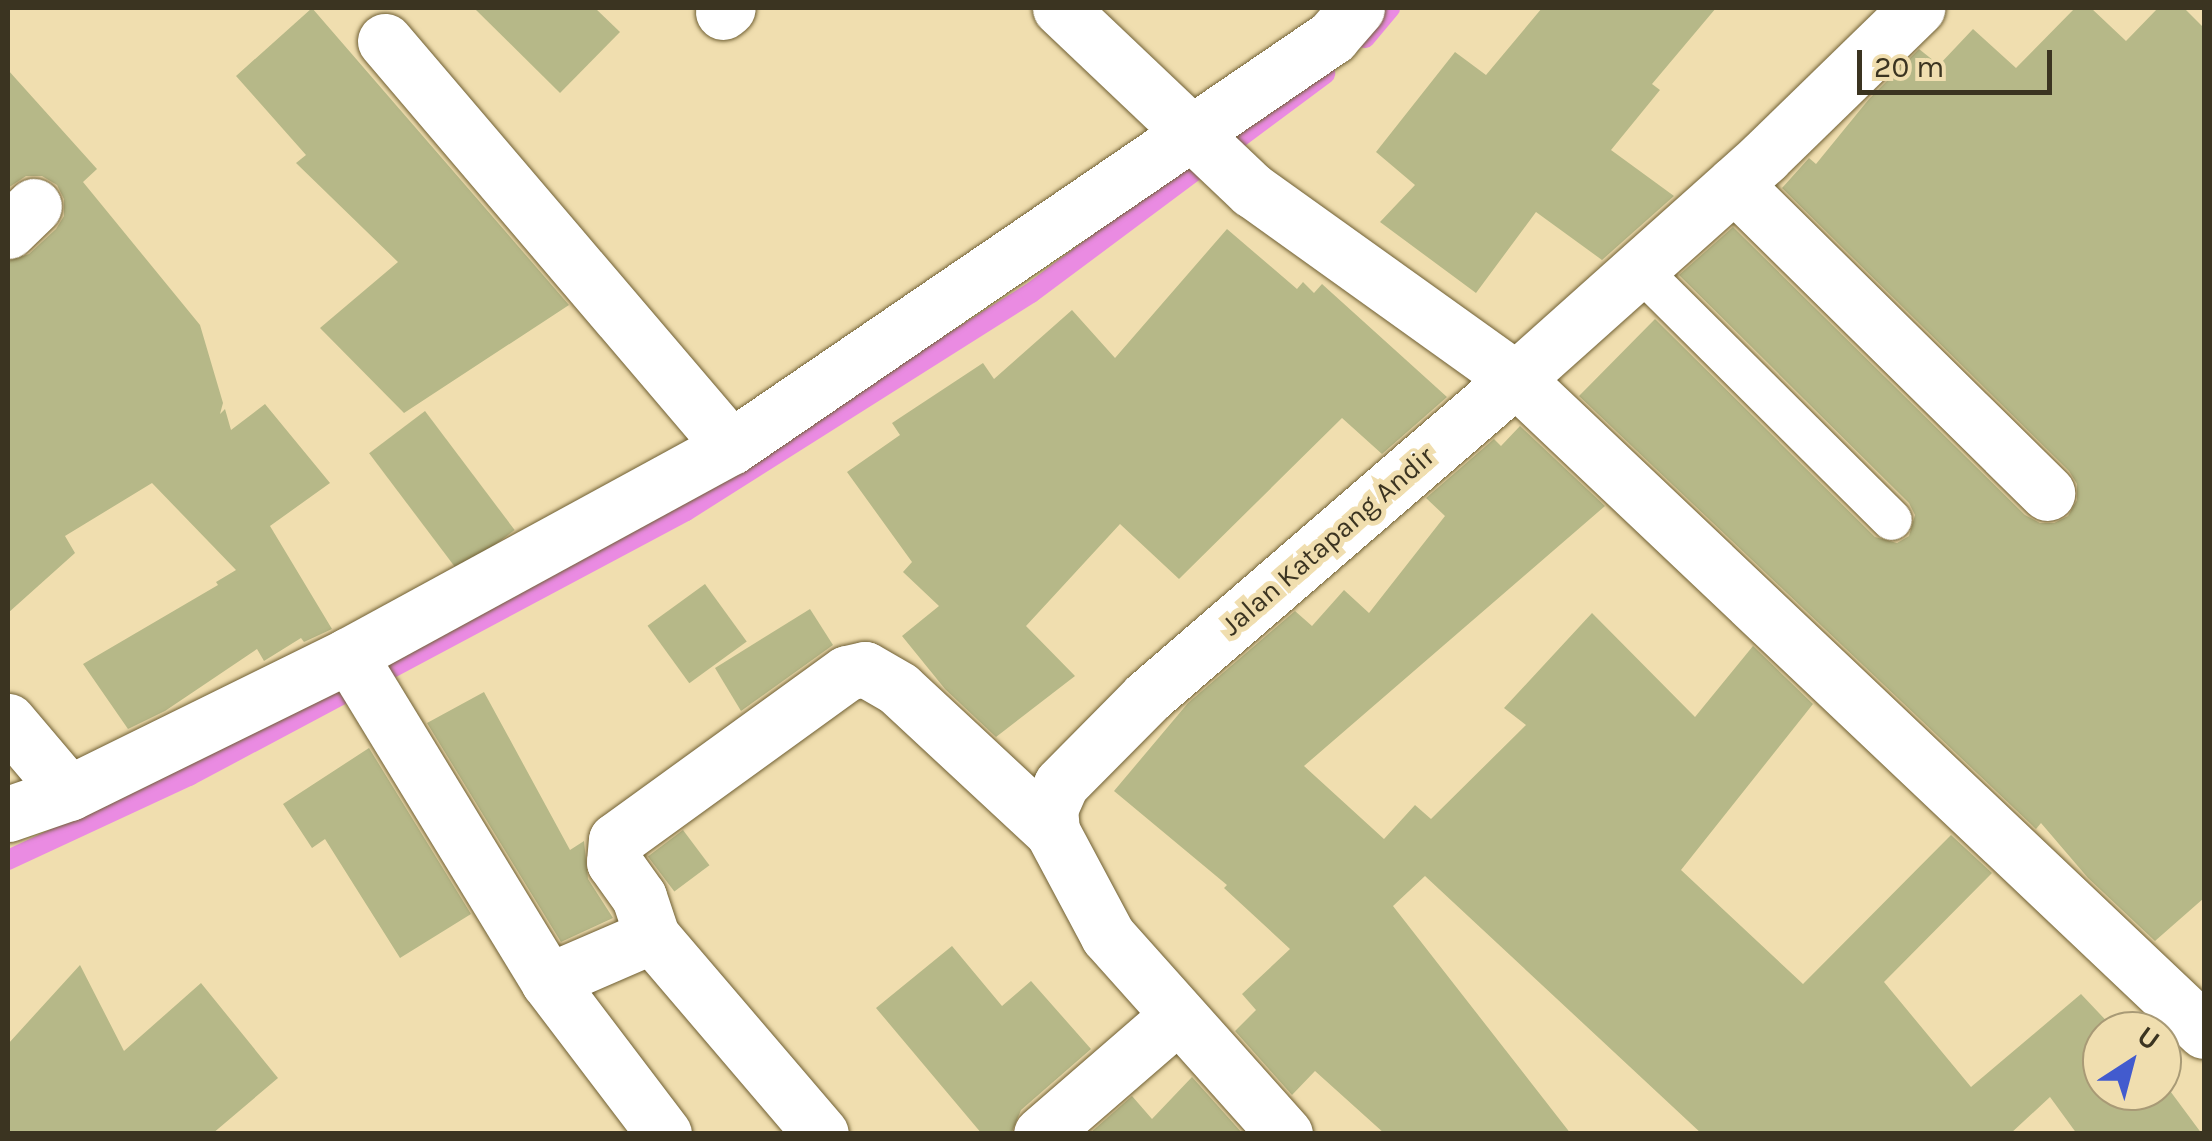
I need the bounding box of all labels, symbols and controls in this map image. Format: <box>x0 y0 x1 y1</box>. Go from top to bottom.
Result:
scale bar <box>1862 30 2057 92</box>
text: 20 m <box>1874 49 1944 85</box>
street label: Jalan Katapang Andir <box>1215 439 1441 643</box>
north arrow <box>2082 1011 2182 1111</box>
text: U <box>2131 1019 2166 1057</box>

